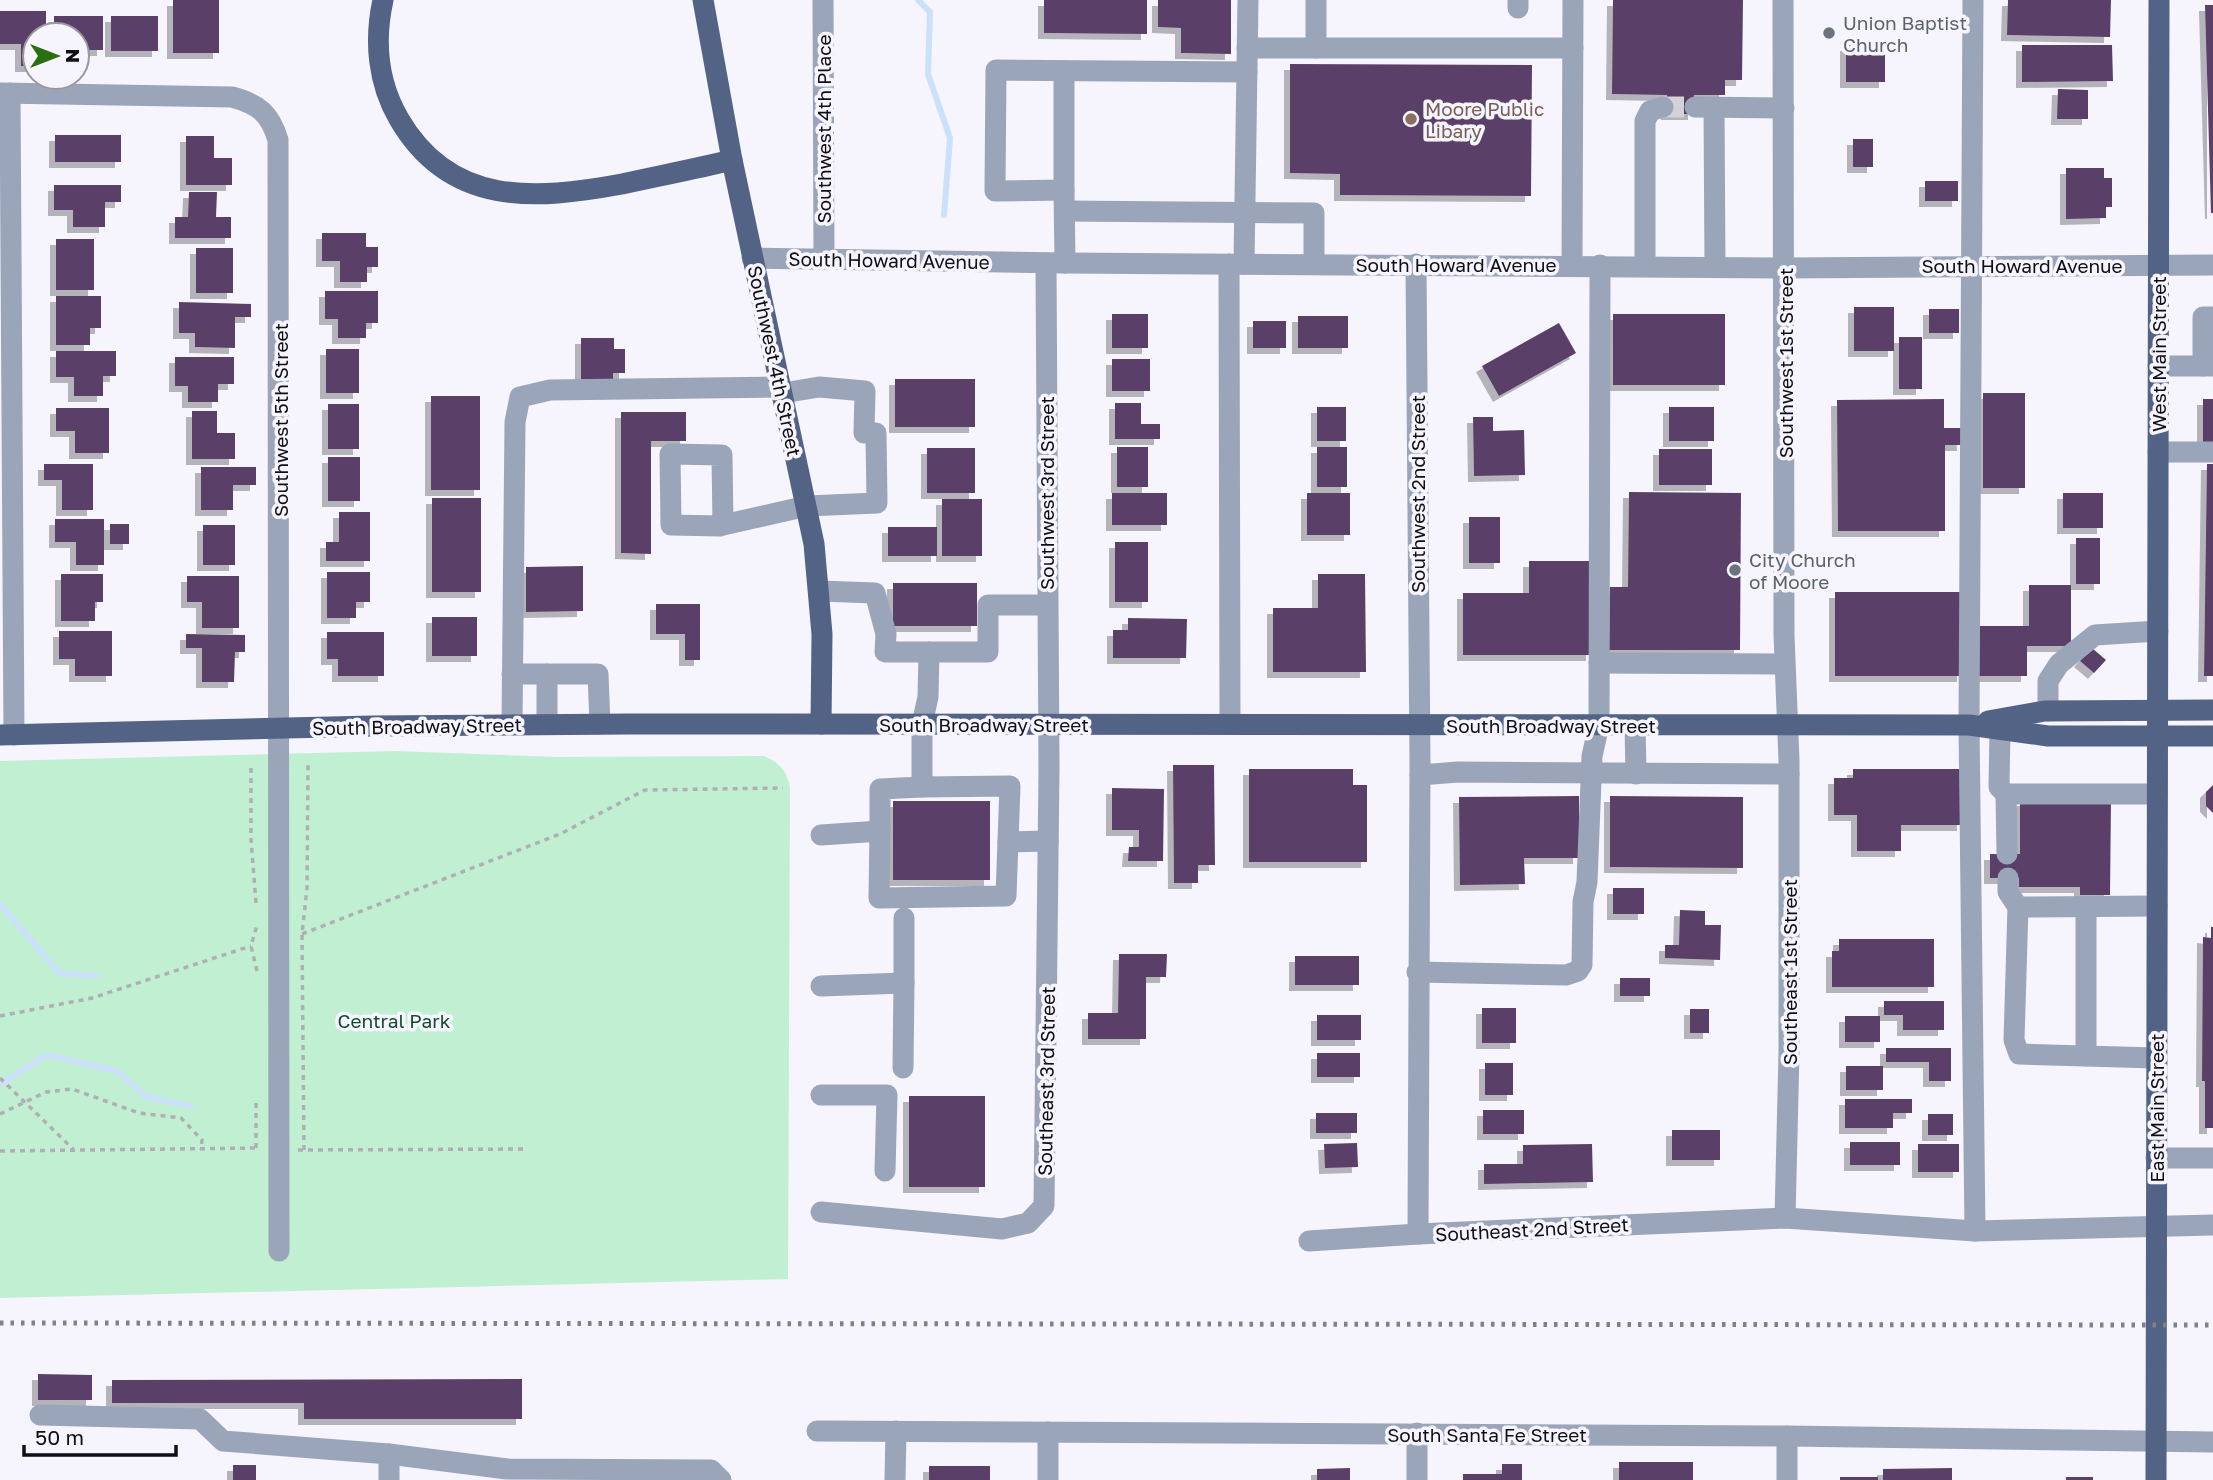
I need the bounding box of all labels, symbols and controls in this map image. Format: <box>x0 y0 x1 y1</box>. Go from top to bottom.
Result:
place label: Union Baptist Church <box>1843 11 1967 56</box>
north arrow <box>21 21 91 91</box>
marker: Union Baptist Church <box>1821 25 1837 41</box>
street label: Southwest 4th Place <box>812 34 835 224</box>
text: N <box>62 49 85 63</box>
place label: Moore Public Libary <box>1425 97 1544 142</box>
marker: Moore Public Libary <box>1403 111 1419 127</box>
street label: South Howard Avenue <box>788 247 990 273</box>
street label: South Howard Avenue <box>1355 253 1557 276</box>
street label: South Howard Avenue <box>1921 254 2123 277</box>
street label: Southwest 4th Street <box>744 263 806 459</box>
street label: Southwest 1st Street <box>1774 268 1797 458</box>
street label: West Main Street <box>2147 276 2170 432</box>
street label: Southwest 5th Street <box>269 323 292 517</box>
street label: Southwest 2nd Street <box>1406 395 1429 593</box>
street label: Southwest 3rd Street <box>1035 396 1058 590</box>
place label: City Church of Moore <box>1749 548 1856 593</box>
marker: City Church of Moore <box>1727 562 1743 578</box>
street label: South Broadway Street <box>312 713 522 739</box>
street label: South Broadway Street <box>879 713 1089 736</box>
street label: South Broadway Street <box>1446 714 1656 737</box>
street label: Southeast 1st Street <box>1778 879 1801 1065</box>
street label: Southeast 3rd Street <box>1033 986 1059 1176</box>
park label: Central Park <box>338 1009 451 1032</box>
street label: East Main Street <box>2145 1033 2168 1183</box>
street label: Southeast 2nd Street <box>1435 1212 1629 1246</box>
scale bar <box>24 1414 177 1458</box>
street label: South Santa Fe Street <box>1387 1423 1587 1446</box>
text: 50 m <box>35 1424 84 1450</box>

